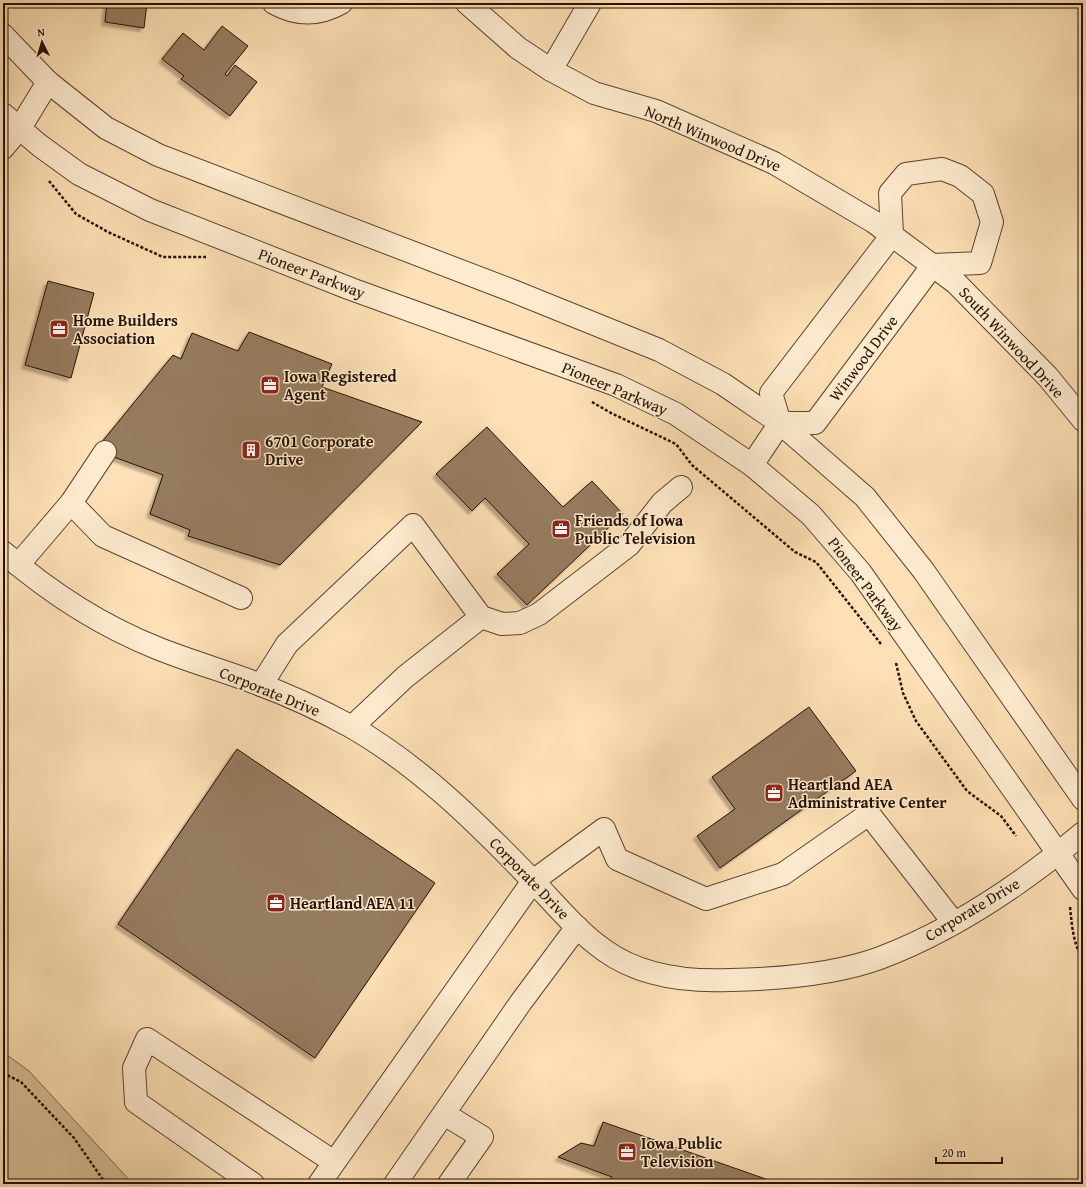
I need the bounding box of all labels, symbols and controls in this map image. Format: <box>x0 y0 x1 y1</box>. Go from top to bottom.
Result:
north arrow <box>22 22 62 62</box>
text: N <box>37 24 46 40</box>
street label: North Winwood Drive <box>641 98 785 178</box>
street label: Pioneer Parkway <box>255 242 369 304</box>
street label: South Winwood Drive <box>954 281 1070 403</box>
place label: Home Builders Association <box>73 308 178 350</box>
street label: Winwood Drive <box>823 310 903 406</box>
office icon: Home Builders Association <box>48 318 70 340</box>
street label: Pioneer Parkway <box>558 355 672 421</box>
place label: Iowa Registered Agent <box>284 364 398 406</box>
office icon: Iowa Registered Agent <box>259 374 281 396</box>
place label: 6701 Corporate Drive <box>265 429 374 471</box>
building icon: 6701 Corporate Drive <box>240 439 262 461</box>
place label: Friends of Iowa Public Television <box>575 508 696 550</box>
office icon: Friends of Iowa Public Television <box>550 518 572 540</box>
street label: Pioneer Parkway <box>822 532 910 636</box>
street label: Corporate Drive <box>216 660 324 722</box>
place label: Heartland AEA Administrative Center <box>788 772 947 814</box>
office icon: Heartland AEA Administrative Center <box>763 782 785 804</box>
street label: Corporate Drive <box>484 831 576 925</box>
street label: Corporate Drive <box>920 871 1024 947</box>
place label: Heartland AEA 11 <box>290 891 415 915</box>
office icon: Heartland AEA 11 <box>265 892 287 914</box>
place label: Iowa Public Television <box>641 1131 723 1173</box>
scale bar <box>936 1139 1002 1165</box>
office icon: Iowa Public Television <box>616 1141 638 1163</box>
text: 20 m <box>942 1144 966 1161</box>

